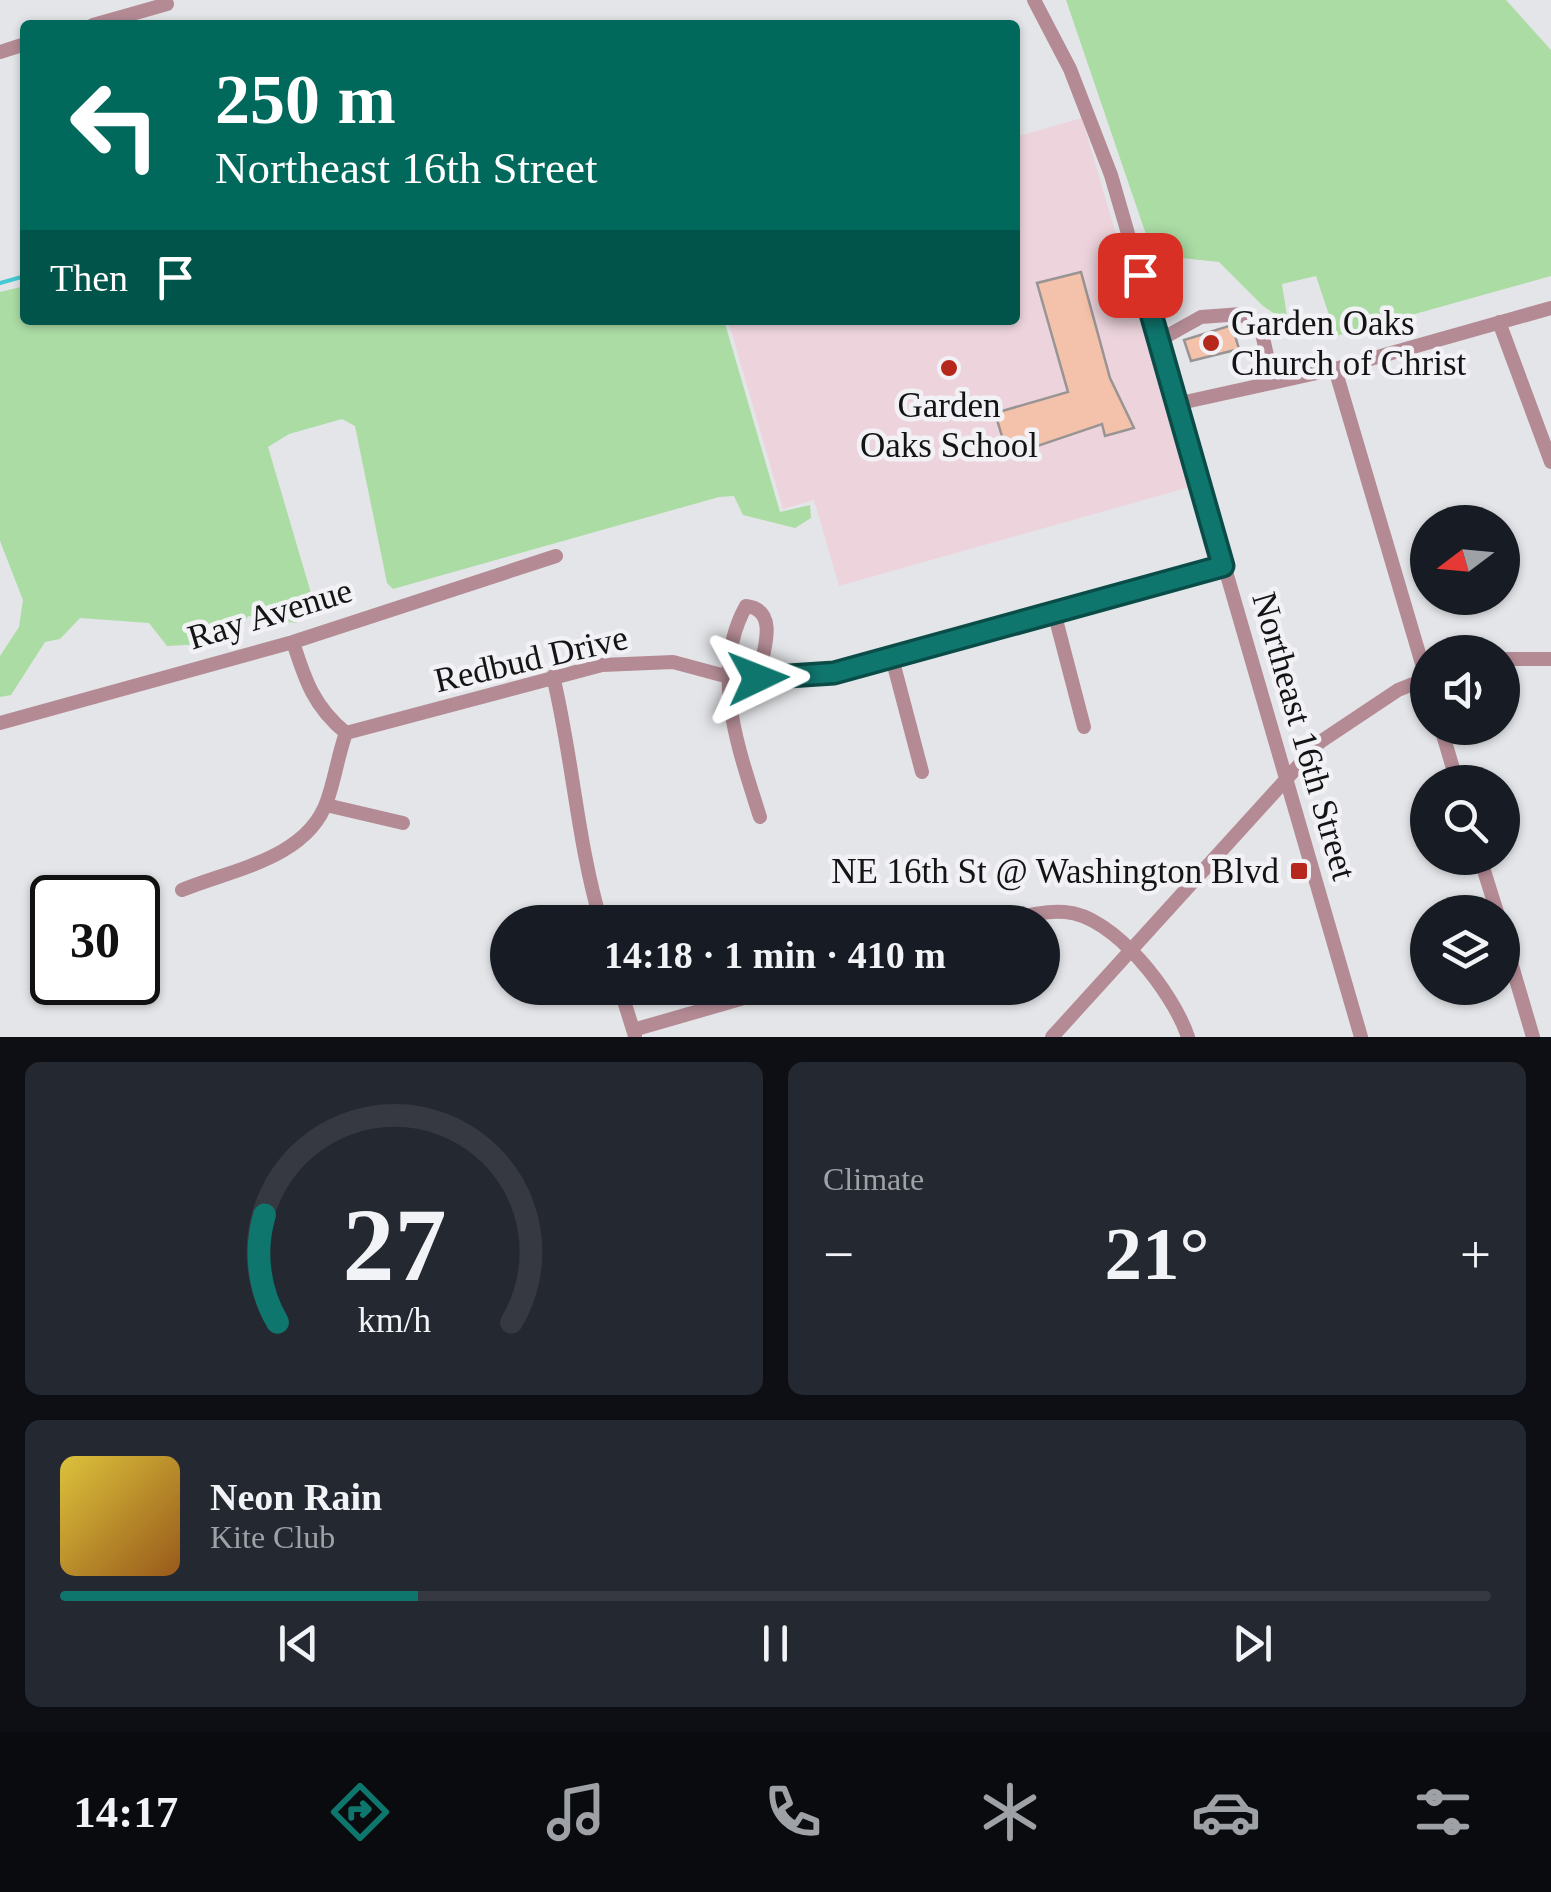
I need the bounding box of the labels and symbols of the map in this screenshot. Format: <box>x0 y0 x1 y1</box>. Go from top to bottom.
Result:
pin <box>1098 233 1183 318</box>
place label: Garden Oaks Church of Christ <box>1231 304 1467 383</box>
marker: Garden Oaks Church of Christ <box>1200 332 1222 354</box>
marker: Garden Oaks School <box>938 357 960 379</box>
place label: Garden Oaks School <box>860 386 1038 465</box>
north arrow <box>1410 505 1520 615</box>
street label: Ray Avenue <box>183 571 357 657</box>
street label: Northeast 16th Street <box>1244 588 1364 885</box>
street label: Redbud Drive <box>430 618 632 700</box>
position arrow <box>706 626 810 730</box>
place label: NE 16th St @ Washington Blvd <box>831 852 1279 891</box>
marker: NE 16th St @ Washington Blvd <box>1288 860 1310 882</box>
speed limit sign: 30 <box>30 875 160 1005</box>

